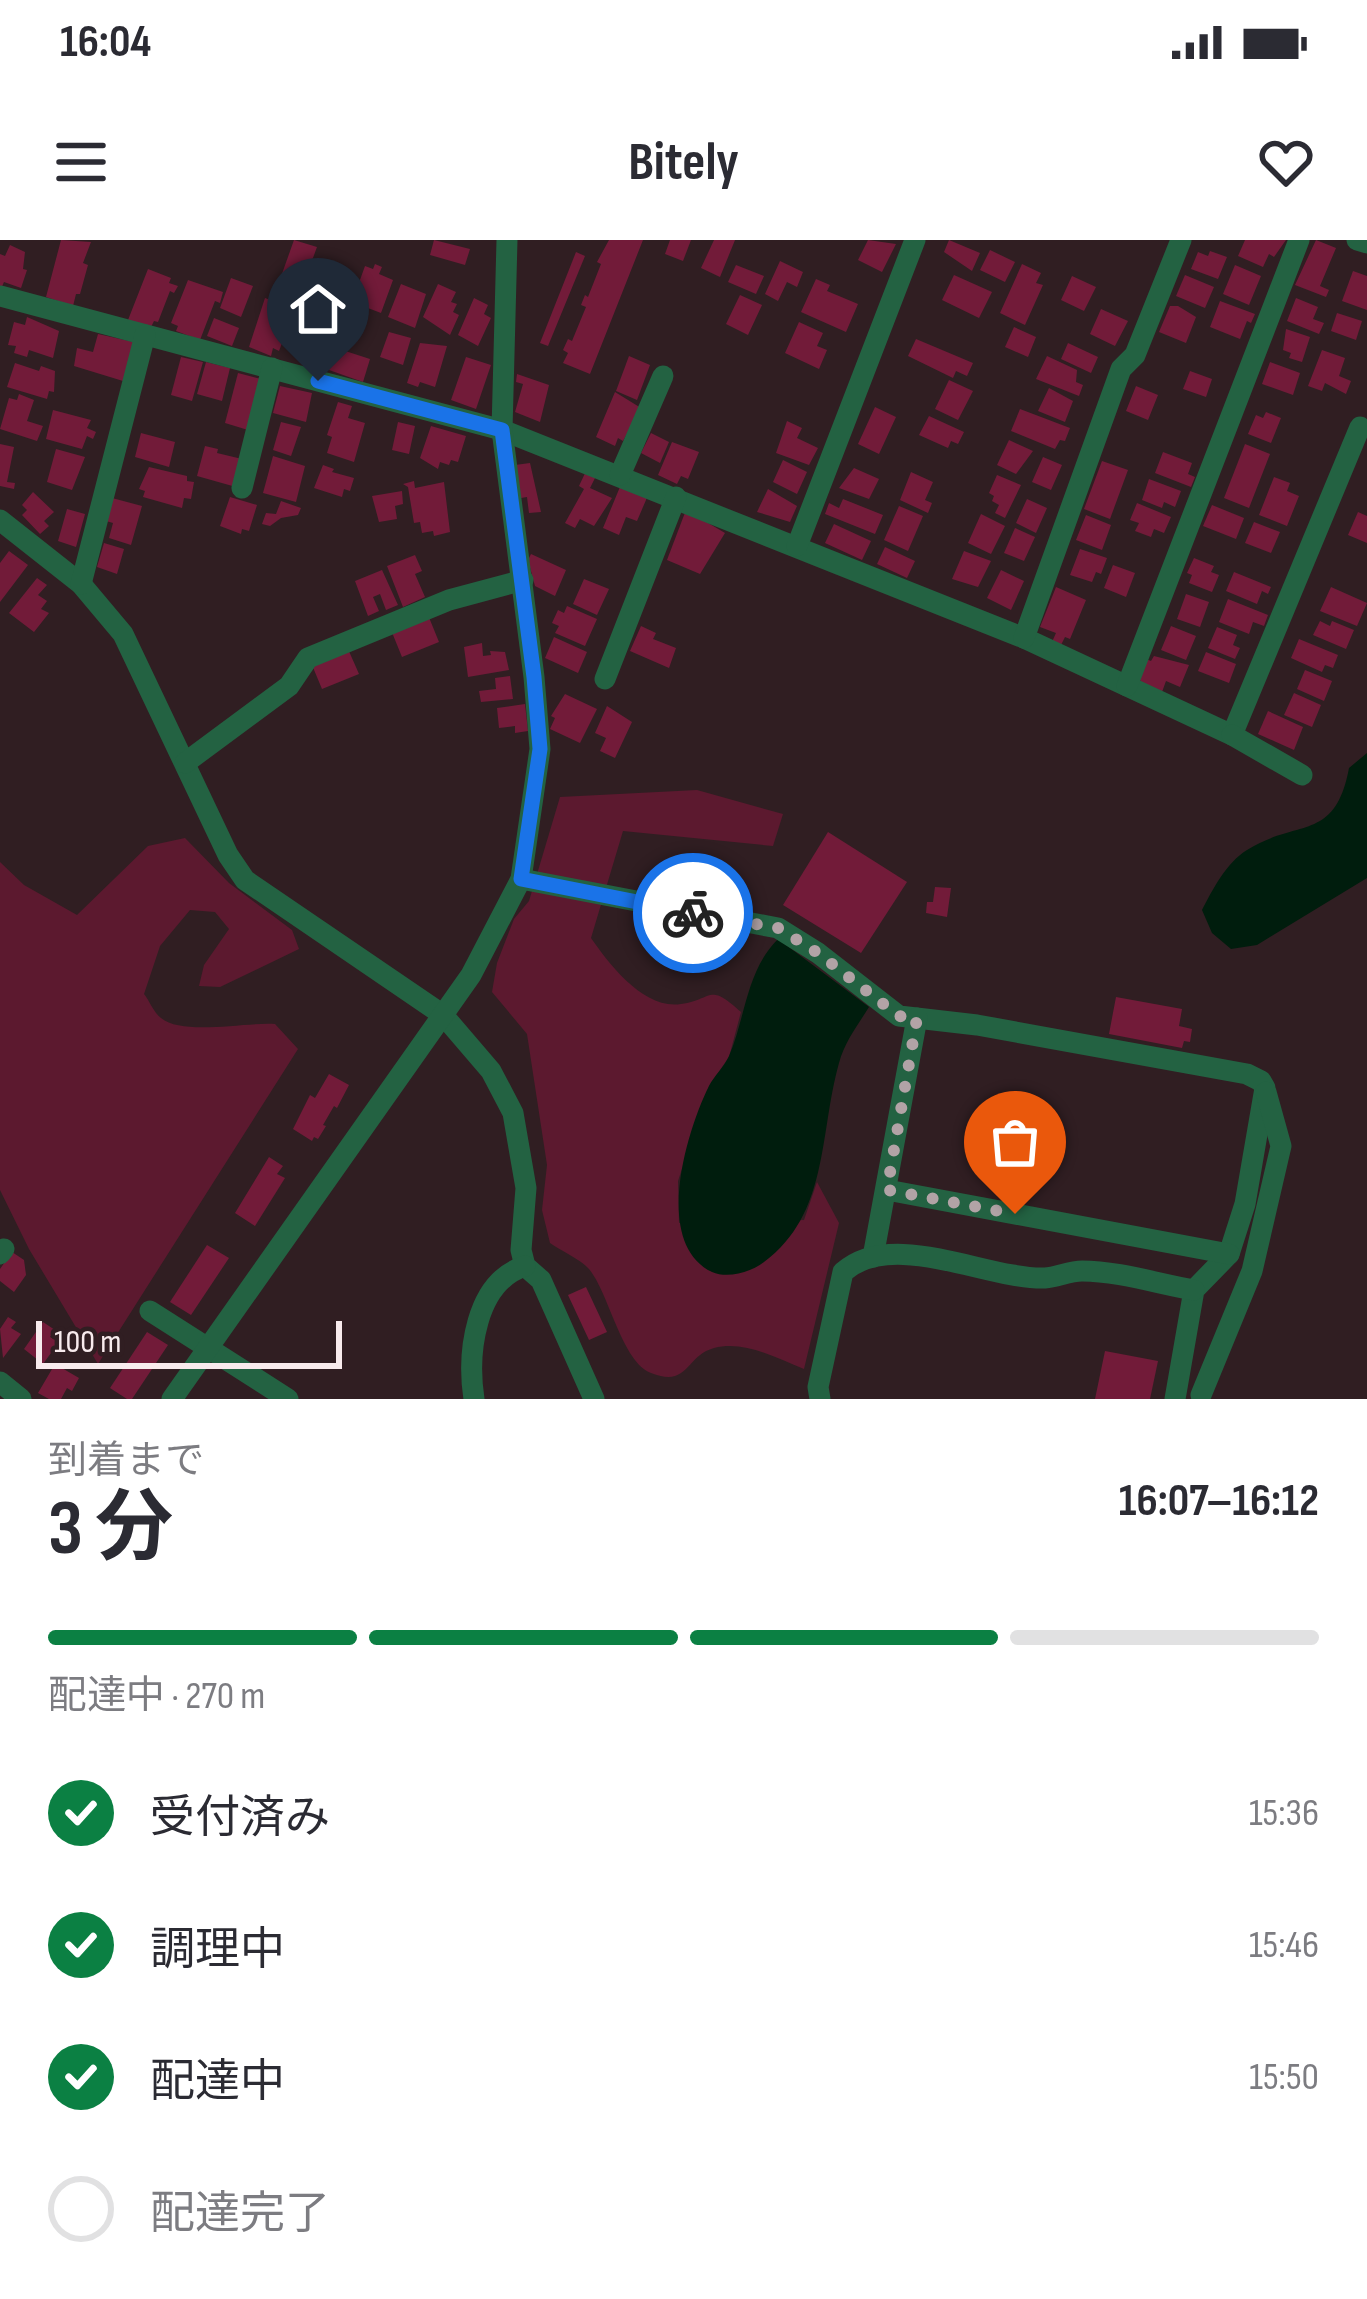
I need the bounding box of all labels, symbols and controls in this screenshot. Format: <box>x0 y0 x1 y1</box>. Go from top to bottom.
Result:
text: 16:04 <box>60 15 151 70</box>
icon: menu <box>48 129 114 195</box>
icon: heart <box>1253 129 1319 195</box>
text: Bitely <box>628 130 739 195</box>
pin <box>267 258 369 381</box>
icon: home <box>285 276 351 342</box>
courier <box>633 853 753 973</box>
icon: bike <box>660 880 726 946</box>
pin <box>964 1091 1066 1214</box>
icon: bag <box>982 1109 1048 1175</box>
scale bar <box>36 1315 342 1368</box>
text: 100 m <box>54 1322 121 1362</box>
text: 到着まで <box>48 1438 204 1485</box>
text: 16:07–16:12 <box>1119 1474 1319 1529</box>
text: 3 分 <box>48 1483 173 1576</box>
text: 配達中 · 270 m <box>48 1673 265 1720</box>
icon: check <box>48 1780 114 1846</box>
text: 15:36 <box>1249 1790 1319 1837</box>
text: 受付済み <box>150 1791 330 1846</box>
icon: check <box>48 1912 114 1978</box>
text: 15:46 <box>1249 1922 1319 1969</box>
text: 調理中 <box>150 1923 285 1978</box>
icon: check <box>48 2044 114 2110</box>
text: 15:50 <box>1249 2054 1319 2101</box>
text: 配達中 <box>150 2055 285 2110</box>
text: 配達完了 <box>150 2187 330 2242</box>

